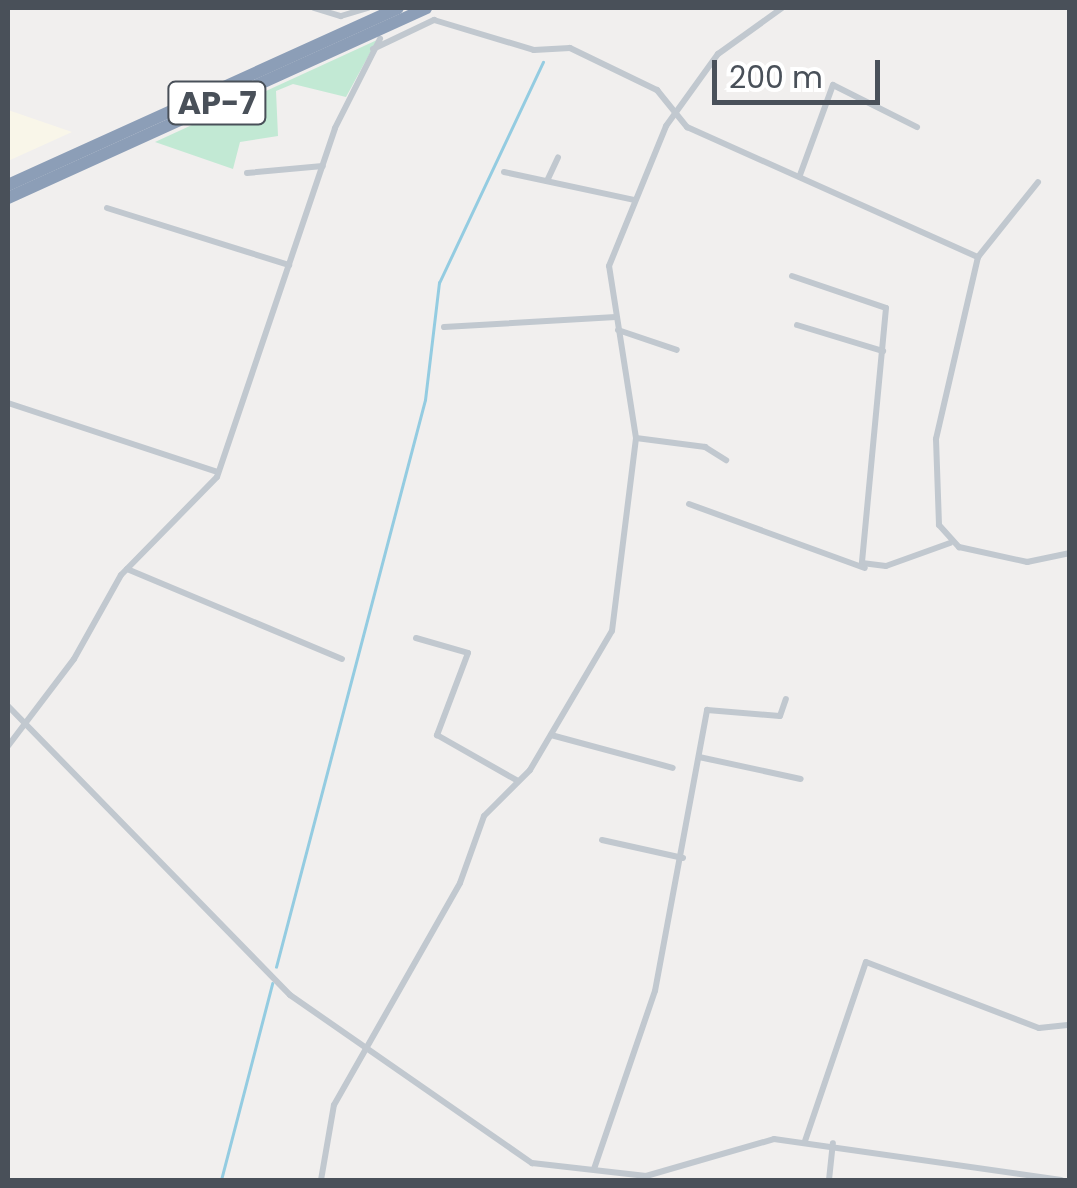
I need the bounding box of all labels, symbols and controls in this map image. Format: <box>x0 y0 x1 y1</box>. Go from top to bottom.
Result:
scale bar <box>717 40 884 102</box>
text: 200 m <box>729 56 823 99</box>
road number: AP-7 <box>167 76 267 130</box>

